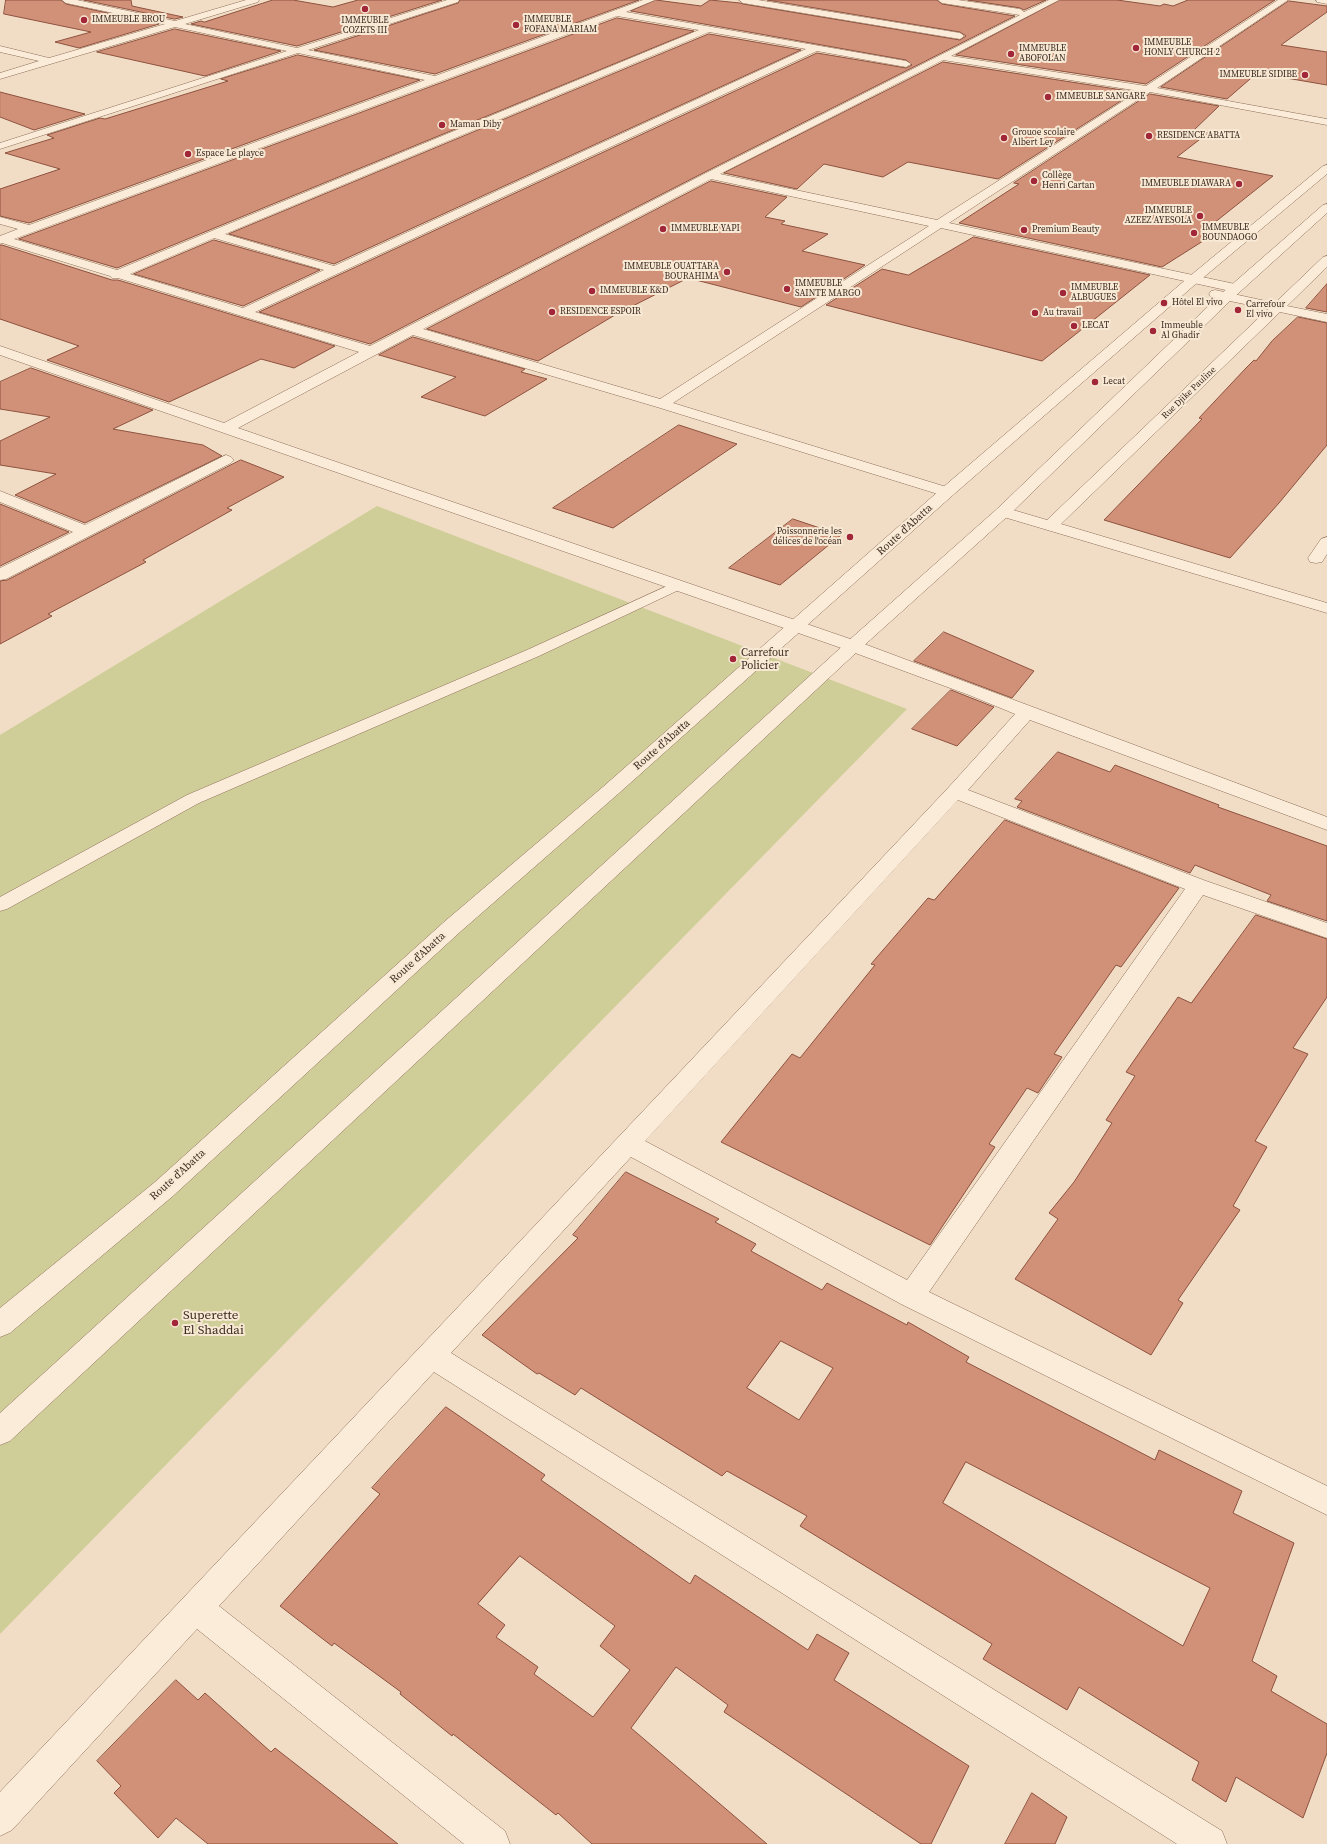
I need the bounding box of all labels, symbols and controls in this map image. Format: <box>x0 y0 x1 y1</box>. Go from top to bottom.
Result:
marker: IMMEUBLE COZETS III <box>360 4 370 14</box>
marker: IMMEUBLE BROU <box>79 15 89 25</box>
place label: IMMEUBLE BROU <box>92 15 165 25</box>
place label: IMMEUBLE FOFANA MARIAM <box>524 15 597 36</box>
place label: IMMEUBLE COZETS III <box>341 16 389 37</box>
marker: IMMEUBLE FOFANA MARIAM <box>511 20 521 30</box>
place label: IMMEUBLE HONLY CHURCH 2 <box>1144 38 1220 59</box>
marker: IMMEUBLE HONLY CHURCH 2 <box>1131 43 1141 53</box>
place label: IMMEUBLE ABOFOLAN <box>1019 44 1066 65</box>
marker: IMMEUBLE ABOFOLAN <box>1006 49 1016 59</box>
place label: IMMEUBLE SIDIBE <box>1219 70 1297 80</box>
marker: IMMEUBLE SIDIBE <box>1300 70 1310 80</box>
marker: IMMEUBLE SANGARE <box>1043 92 1053 102</box>
place label: IMMEUBLE SANGARE <box>1056 92 1145 102</box>
marker: Maman Diby <box>437 120 447 130</box>
place label: Maman Diby <box>450 120 501 130</box>
place label: Grouoe scolaire Albert Ley <box>1012 128 1075 149</box>
marker: RESIDENCE ABATTA <box>1144 131 1154 141</box>
place label: RESIDENCE ABATTA <box>1157 131 1240 141</box>
marker: Grouoe scolaire Albert Ley <box>999 133 1009 143</box>
marker: Espace Le playce <box>183 149 193 159</box>
place label: Espace Le playce <box>196 149 264 159</box>
place label: Collège Henri Cartan <box>1042 171 1095 192</box>
marker: Collège Henri Cartan <box>1029 176 1039 186</box>
place label: IMMEUBLE DIAWARA <box>1142 179 1231 189</box>
marker: IMMEUBLE DIAWARA <box>1234 179 1244 189</box>
place label: IMMEUBLE AZEEZ AYESOLA <box>1125 206 1192 227</box>
marker: IMMEUBLE AZEEZ AYESOLA <box>1195 211 1205 221</box>
place label: IMMEUBLE BOUNDAOGO <box>1202 223 1257 244</box>
marker: IMMEUBLE YAPI <box>658 224 668 234</box>
place label: IMMEUBLE YAPI <box>671 224 740 234</box>
marker: Premium Beauty <box>1019 225 1029 235</box>
place label: Premium Beauty <box>1032 225 1099 235</box>
marker: IMMEUBLE BOUNDAOGO <box>1189 228 1199 238</box>
place label: IMMEUBLE OUATTARA BOURAHIMA <box>624 262 719 283</box>
marker: IMMEUBLE OUATTARA BOURAHIMA <box>722 267 732 277</box>
place label: IMMEUBLE SAINTE MARGO <box>795 279 861 300</box>
place label: IMMEUBLE ALBUGUES <box>1071 283 1118 304</box>
marker: IMMEUBLE SAINTE MARGO <box>782 284 792 294</box>
marker: IMMEUBLE K&D <box>587 286 597 296</box>
place label: IMMEUBLE K&D <box>600 286 668 296</box>
marker: IMMEUBLE ALBUGUES <box>1058 288 1068 298</box>
marker: Hôtel El vivo <box>1159 298 1169 308</box>
place label: Hôtel El vivo <box>1172 298 1223 308</box>
place label: Carrefour El vivo <box>1246 300 1285 321</box>
marker: Carrefour El vivo <box>1233 305 1243 315</box>
marker: RESIDENCE ESPOIR <box>547 307 557 317</box>
place label: RESIDENCE ESPOIR <box>560 307 641 317</box>
marker: Au travail <box>1030 308 1040 318</box>
place label: Au travail <box>1043 308 1082 318</box>
marker: LECAT <box>1069 321 1079 331</box>
place label: LECAT <box>1082 321 1109 331</box>
place label: Immeuble Al Ghadir <box>1161 321 1203 342</box>
marker: Immeuble Al Ghadir <box>1148 326 1158 336</box>
street label: Rue Djike Pauline <box>1160 364 1218 422</box>
marker: Lecat <box>1090 377 1100 387</box>
place label: Lecat <box>1103 377 1125 387</box>
street label: Route d'Abatta <box>874 502 936 558</box>
place label: Poissonnerie les délices de l'océan <box>773 527 842 548</box>
marker: Poissonnerie les délices de l'océan <box>845 532 855 542</box>
place label: Carrefour Policier <box>741 646 789 672</box>
marker: Carrefour Policier <box>728 654 738 664</box>
street label: Route d'Abatta <box>631 717 693 773</box>
street label: Route d'Abatta <box>387 930 449 986</box>
street label: Route d'Abatta <box>147 1147 209 1203</box>
place label: Superette El Shaddai <box>183 1308 244 1339</box>
marker: Superette El Shaddai <box>170 1318 180 1328</box>

